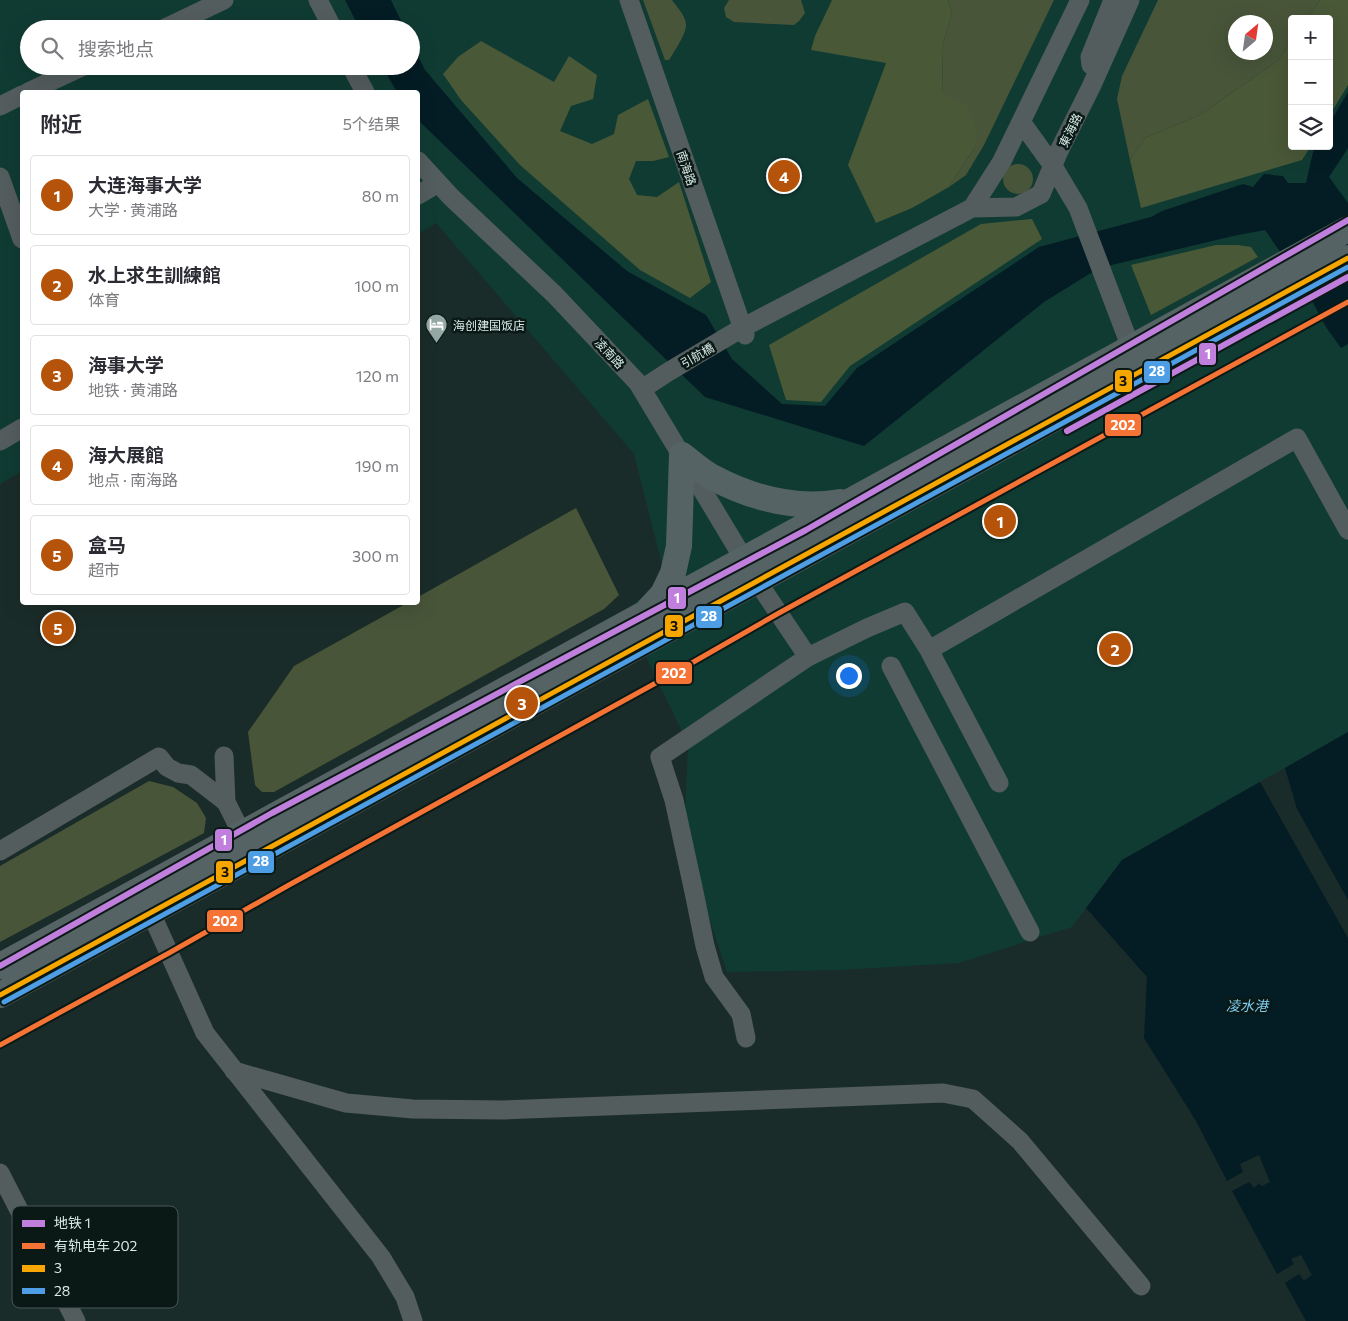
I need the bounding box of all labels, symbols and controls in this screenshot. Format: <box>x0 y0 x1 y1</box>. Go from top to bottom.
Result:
north arrow <box>1228 15 1273 60</box>
map controls <box>1288 15 1333 150</box>
button: + <box>1288 15 1333 60</box>
search box <box>20 20 420 75</box>
icon: search <box>38 34 66 62</box>
text: 搜索地点 <box>78 37 154 60</box>
button: − <box>1288 60 1333 105</box>
button: layers <box>1288 105 1333 150</box>
text: 附近 <box>40 111 82 136</box>
street label: 東海路 <box>1056 111 1084 149</box>
text: 5个结果 <box>343 114 400 133</box>
street label: 南海路 <box>675 149 699 187</box>
pin: 4 <box>768 157 800 195</box>
text: 大连海事大学 <box>88 173 202 196</box>
text: 1 <box>53 186 61 205</box>
text: 80 m <box>362 186 399 205</box>
text: 大学 · 黄浦路 <box>88 200 178 219</box>
text: 水上求生訓練館 <box>88 263 221 286</box>
text: 2 <box>52 276 62 295</box>
text: 100 m <box>354 276 399 295</box>
text: 体育 <box>88 290 120 309</box>
hotel icon: 海创建国饭店 <box>425 313 449 344</box>
place label: 海创建国饭店 <box>453 318 525 332</box>
street label: 凌南路 <box>593 335 627 371</box>
street label: 引航橋 <box>678 340 716 370</box>
line badge: 1 <box>1198 342 1217 366</box>
text: 1 <box>1205 345 1211 362</box>
text: 海事大学 <box>88 353 164 376</box>
line badge: 28 <box>1143 360 1171 384</box>
text: 28 <box>1149 362 1166 379</box>
text: 3 <box>52 366 62 385</box>
text: 120 m <box>356 366 399 385</box>
line badge: 3 <box>1114 369 1133 393</box>
text: 3 <box>1119 372 1127 389</box>
text: 地铁 · 黄浦路 <box>88 380 178 399</box>
line badge: 202 <box>1104 413 1142 437</box>
text: 202 <box>1110 416 1136 433</box>
text: 海大展館 <box>88 443 164 466</box>
text: 4 <box>52 456 62 475</box>
text: 190 m <box>355 456 399 475</box>
text: 地点 · 南海路 <box>88 470 178 489</box>
pin: 1 <box>984 502 1016 540</box>
text: 盒马 <box>88 533 126 556</box>
text: 5 <box>52 546 62 565</box>
text: 300 m <box>352 546 399 565</box>
text: 超市 <box>88 560 120 579</box>
line badge: 1 <box>667 586 687 610</box>
text: 1 <box>674 589 680 606</box>
line badge: 28 <box>695 605 723 629</box>
text: 28 <box>701 607 718 624</box>
pin: 5 <box>42 609 74 647</box>
line badge: 3 <box>664 614 684 638</box>
text: 3 <box>670 617 678 634</box>
pin: 2 <box>1099 630 1131 668</box>
line badge: 202 <box>655 661 693 685</box>
your location <box>836 663 862 689</box>
text: 202 <box>661 664 687 681</box>
pin: 3 <box>506 684 538 722</box>
line badge: 1 <box>214 828 233 852</box>
text: 1 <box>221 831 227 848</box>
line badge: 28 <box>247 850 275 874</box>
text: 28 <box>253 852 270 869</box>
line badge: 3 <box>215 860 234 884</box>
text: 3 <box>221 863 229 880</box>
line badge: 202 <box>206 909 244 933</box>
text: 202 <box>212 912 238 929</box>
water label: 凌水港 <box>1226 997 1270 1014</box>
legend <box>12 1206 178 1308</box>
text: 地铁 1 <box>54 1214 91 1231</box>
text: 有轨电车 202 <box>54 1237 138 1254</box>
text: 3 <box>54 1259 62 1276</box>
text: 28 <box>54 1282 70 1299</box>

